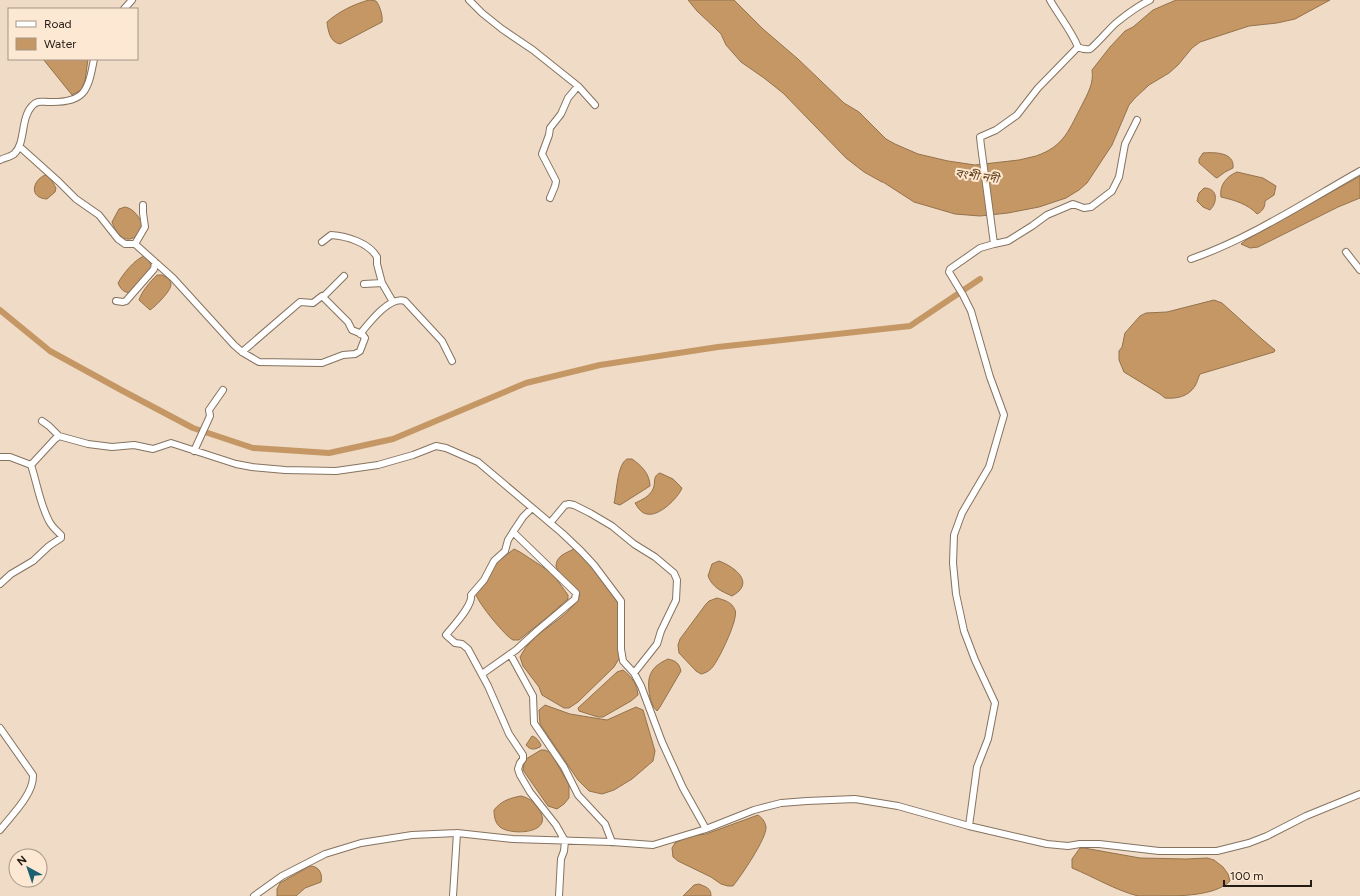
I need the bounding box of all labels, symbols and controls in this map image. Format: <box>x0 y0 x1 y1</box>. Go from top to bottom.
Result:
legend <box>8 8 138 60</box>
text: Road <box>44 17 72 31</box>
text: Water <box>44 37 76 51</box>
water label: বংশী নদী <box>954 166 1002 186</box>
north arrow <box>8 848 48 888</box>
text: N <box>14 853 29 868</box>
scale bar <box>1224 862 1311 888</box>
text: 100 m <box>1230 869 1264 883</box>

